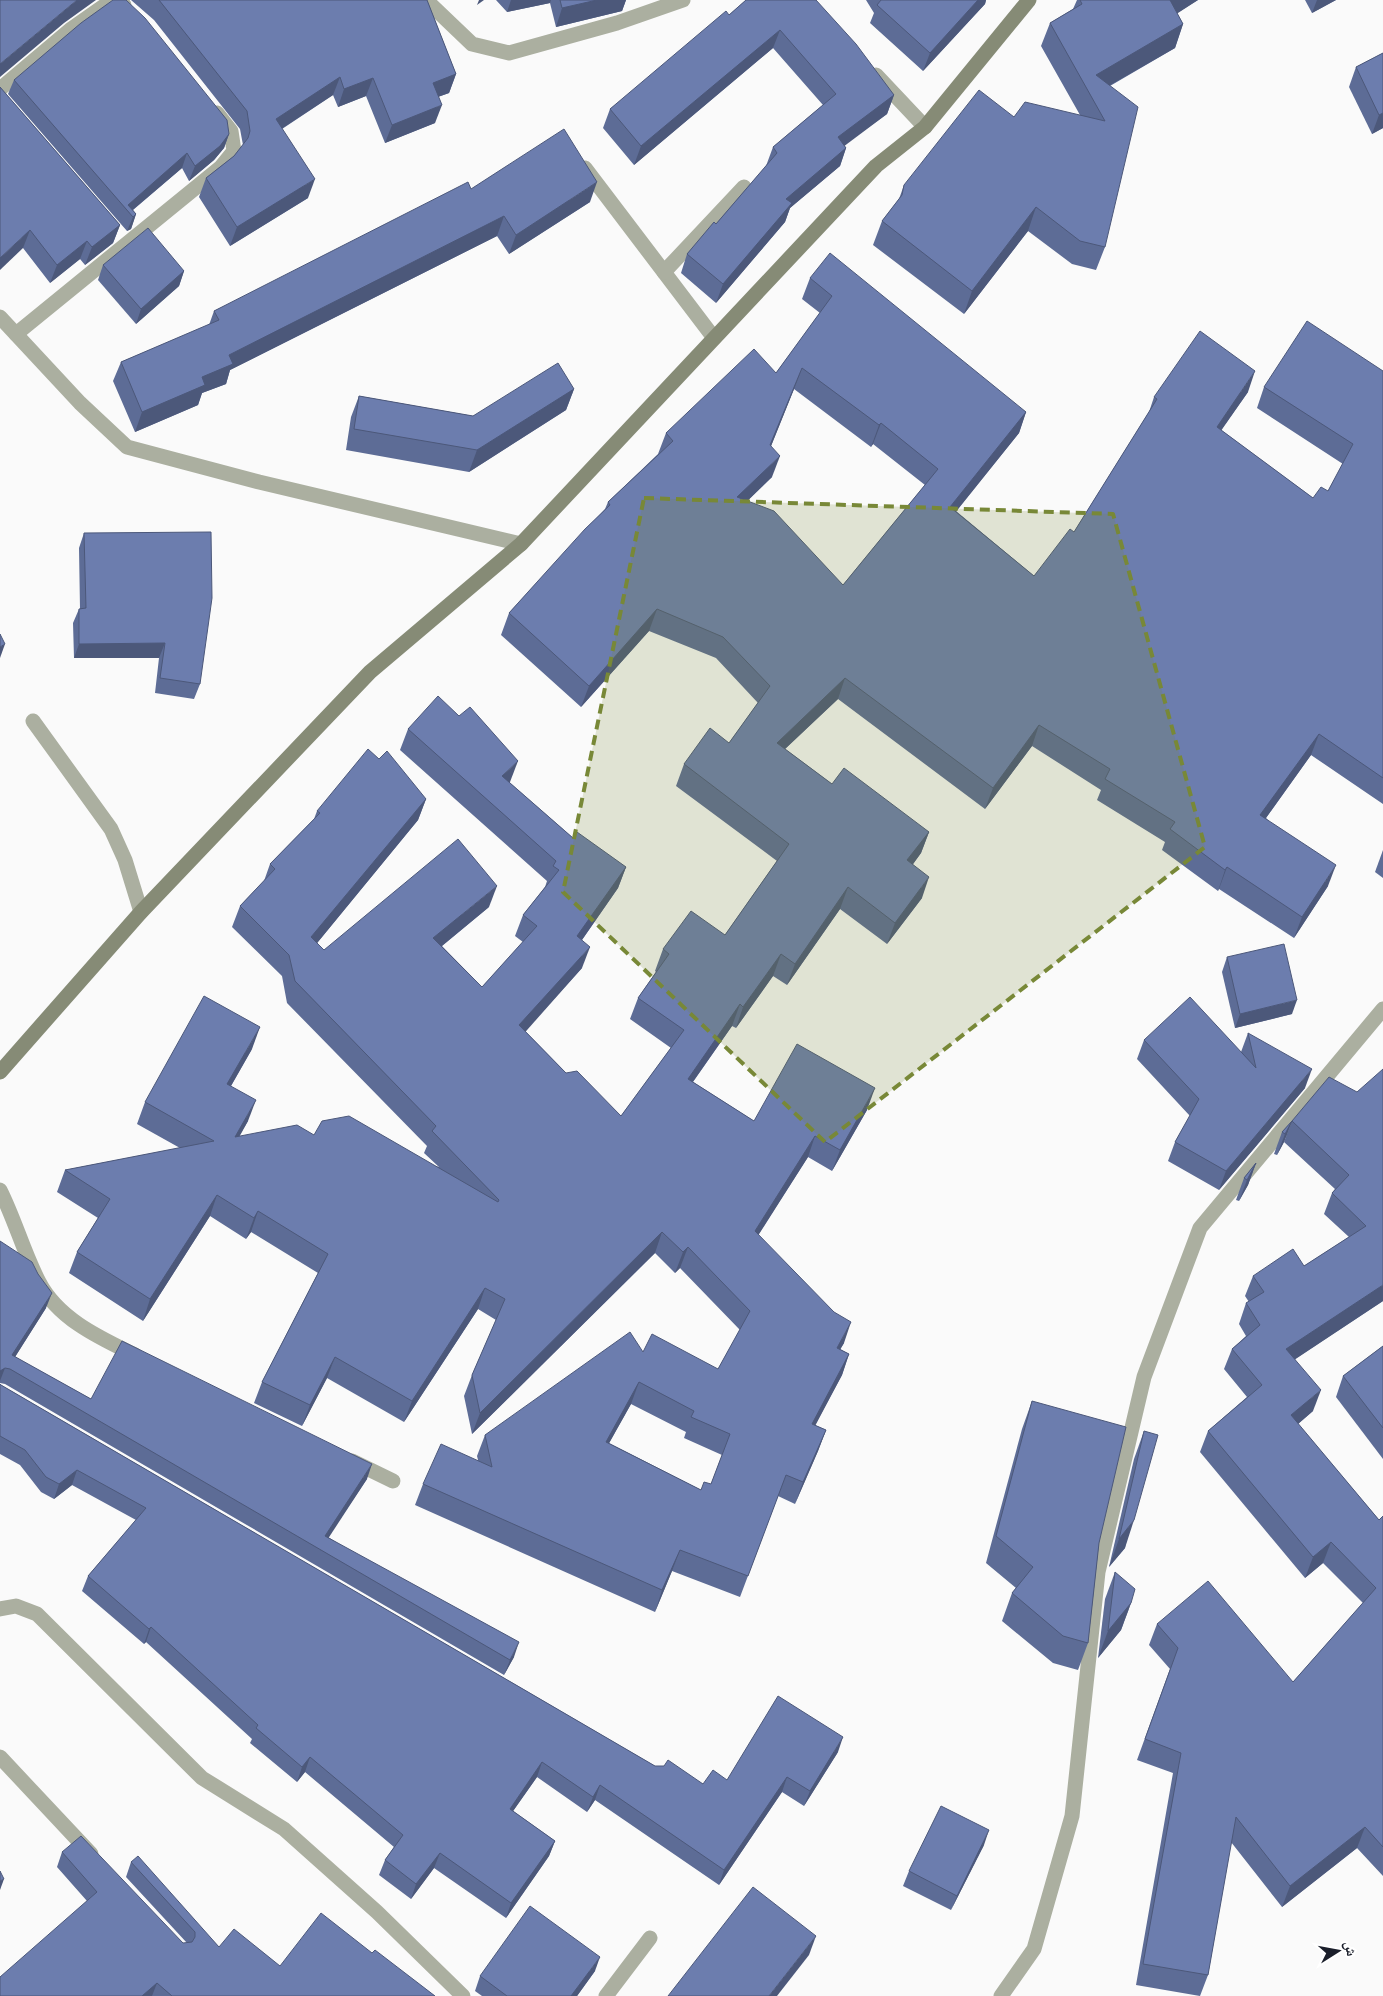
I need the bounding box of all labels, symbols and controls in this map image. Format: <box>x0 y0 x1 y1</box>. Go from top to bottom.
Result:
north arrow <box>1313 1926 1363 1976</box>
text: ش <box>1341 1940 1360 1958</box>

